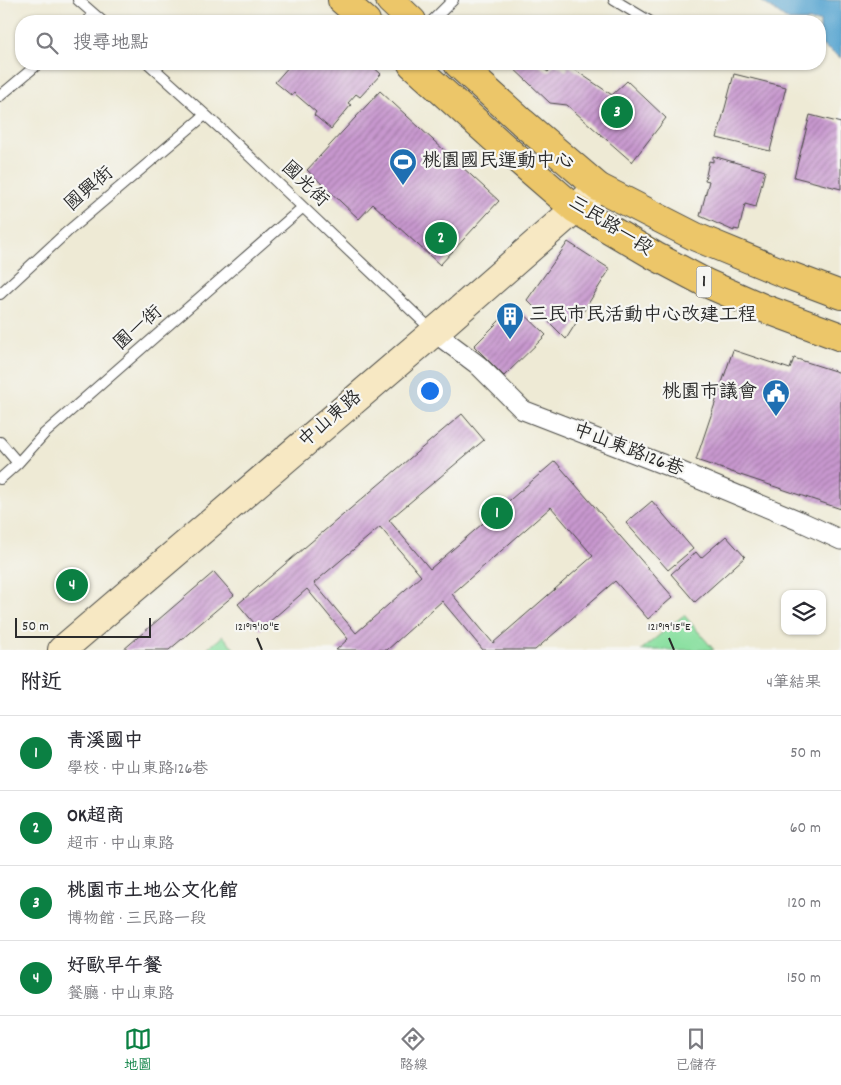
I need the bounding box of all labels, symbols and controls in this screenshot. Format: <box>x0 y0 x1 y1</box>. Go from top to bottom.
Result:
search box <box>15 15 826 70</box>
icon: search <box>33 29 61 57</box>
text: 搜尋地點 <box>73 31 149 58</box>
pin: 3 <box>601 93 633 131</box>
sports icon: 桃園國民運動中心 <box>388 147 418 186</box>
place label: 桃園國民運動中心 <box>422 149 574 176</box>
street label: 國光街 <box>274 155 334 215</box>
street label: 國興街 <box>60 161 120 219</box>
street label: 三民路一段 <box>563 190 657 264</box>
pin: 2 <box>425 219 457 257</box>
road number: 1 <box>696 266 712 298</box>
street label: 園一街 <box>109 300 169 358</box>
building icon: 三民市民活動中心改建工程 <box>495 301 525 340</box>
place label: 三民市民活動中心改建工程 <box>529 303 757 330</box>
your location <box>417 378 443 404</box>
public building icon: 桃園市議會 <box>761 378 791 417</box>
place label: 桃園市議會 <box>662 380 757 407</box>
street label: 中山東路 <box>293 385 369 455</box>
street label: 中山東路126巷 <box>569 417 687 485</box>
pin: 1 <box>481 494 513 532</box>
pin: 4 <box>56 566 88 604</box>
map controls <box>781 590 826 635</box>
button: layers <box>781 590 826 635</box>
scale bar <box>15 615 151 638</box>
text: 50 m <box>22 617 49 637</box>
text: 121°19'10"E <box>235 619 279 636</box>
text: 121°19'15"E <box>648 619 691 636</box>
text: 附近 <box>20 669 62 699</box>
text: 4筆結果 <box>766 672 821 695</box>
text: 青溪國中 <box>67 729 143 756</box>
text: 1 <box>34 742 38 765</box>
text: 50 m <box>790 742 821 765</box>
text: 學校 · 中山東路126巷 <box>67 758 208 781</box>
text: OK超商 <box>67 804 125 831</box>
text: 2 <box>33 817 40 840</box>
text: 60 m <box>790 817 821 840</box>
text: 超市 · 中山東路 <box>67 833 174 856</box>
text: 桃園市土地公文化館 <box>67 879 238 906</box>
text: 3 <box>32 892 40 915</box>
text: 120 m <box>787 892 821 915</box>
text: 博物館 · 三民路一段 <box>67 908 206 931</box>
text: 好歐早午餐 <box>67 954 162 981</box>
text: 4 <box>33 967 39 990</box>
text: 150 m <box>787 967 821 990</box>
text: 餐廳 · 中山東路 <box>67 983 174 1006</box>
tab: 地圖 <box>124 1025 152 1076</box>
tab: 路線 <box>399 1025 427 1076</box>
tab: 已儲存 <box>675 1025 717 1076</box>

